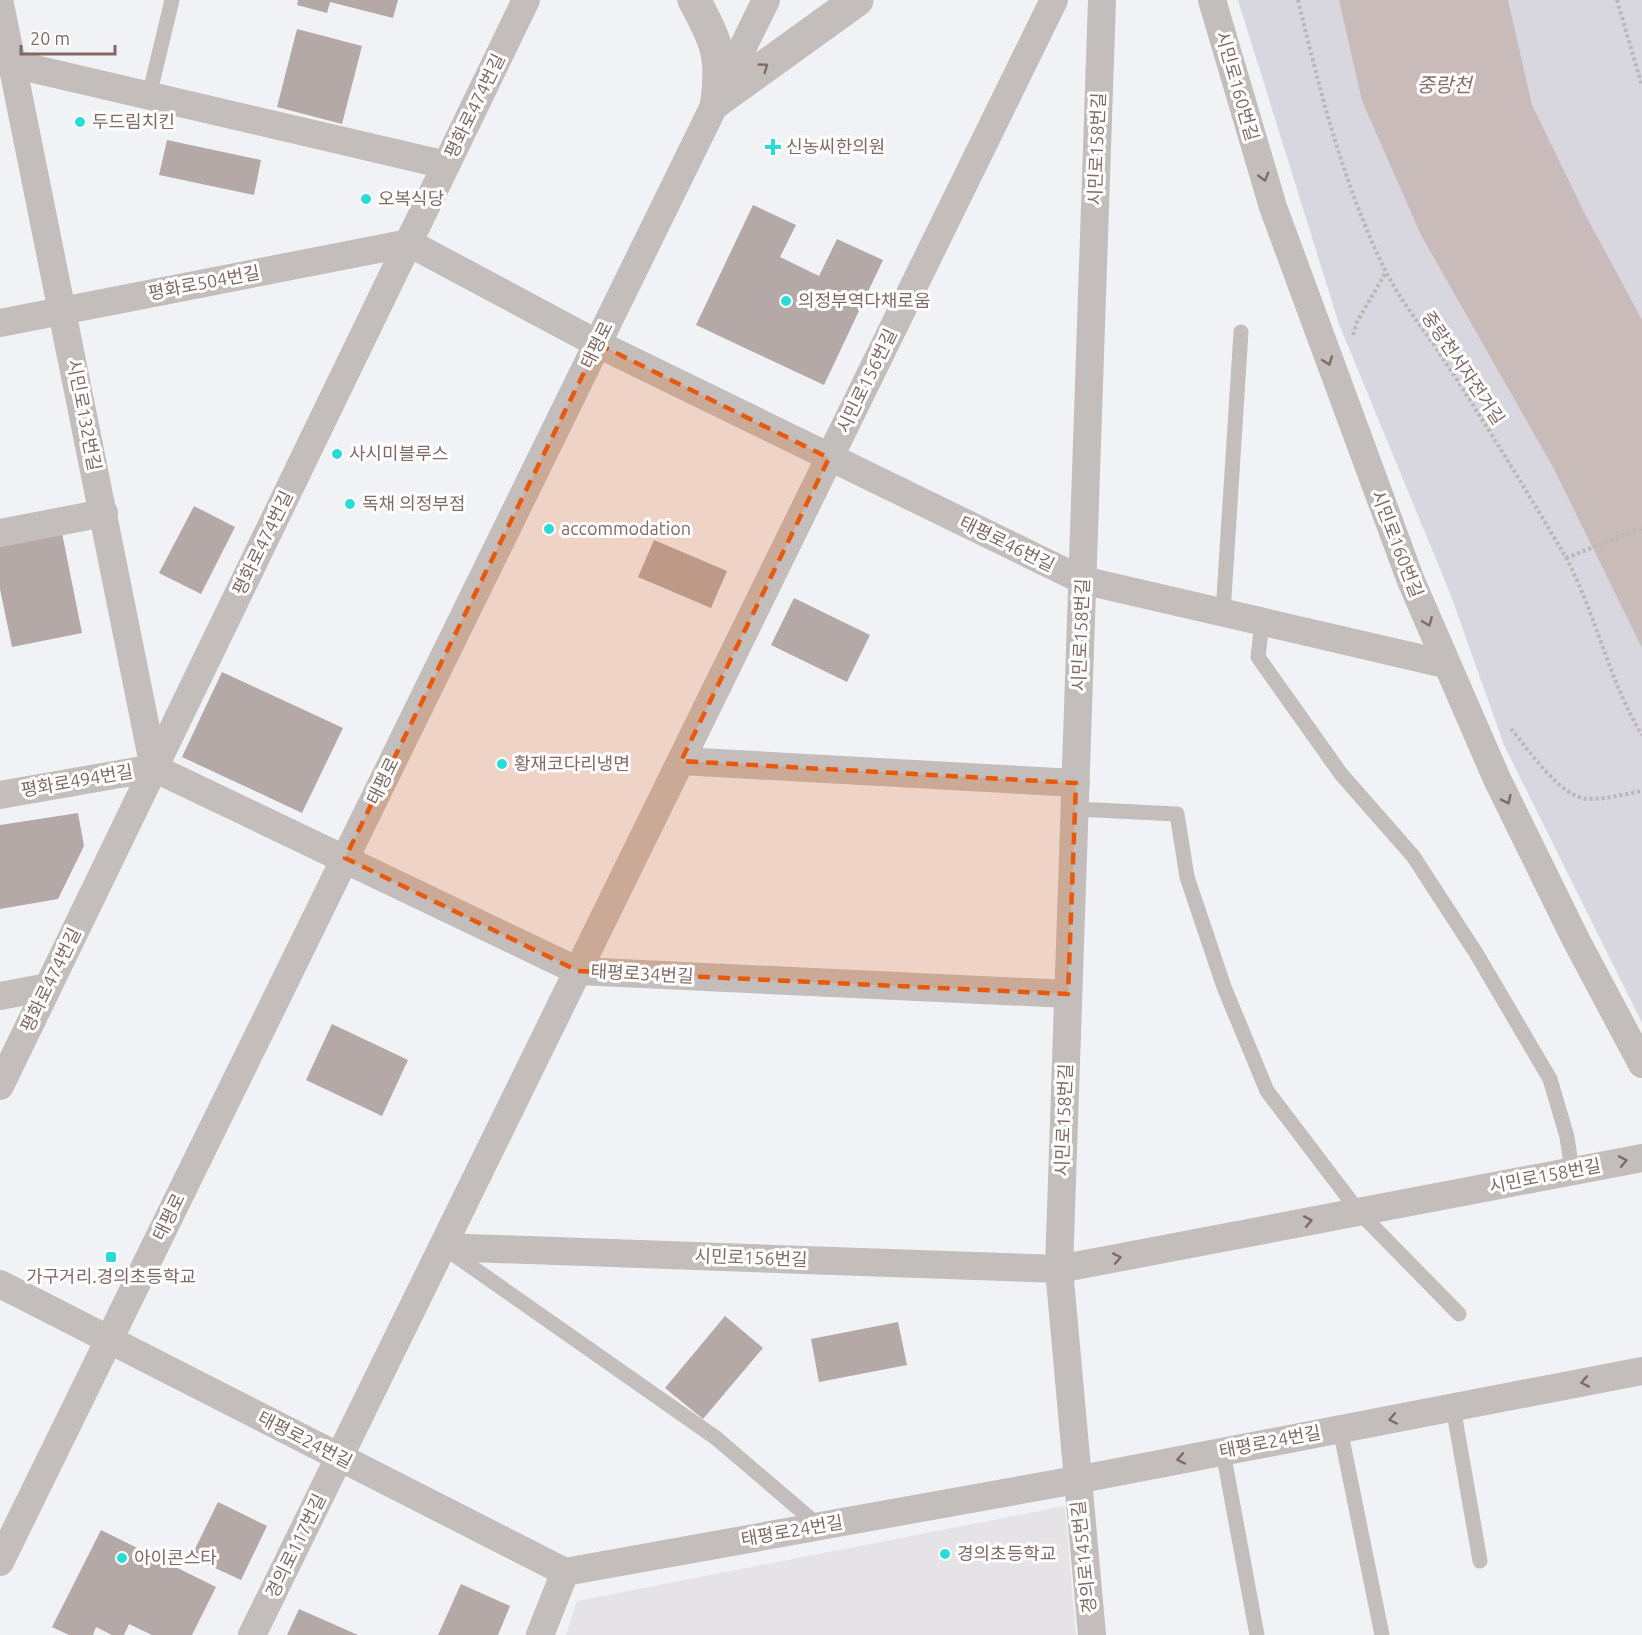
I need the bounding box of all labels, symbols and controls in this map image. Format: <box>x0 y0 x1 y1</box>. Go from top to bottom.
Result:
scale bar <box>21 18 116 56</box>
text: 20 m <box>30 28 70 48</box>
street label: 시민로160번길 <box>1213 29 1263 143</box>
street label: 평화로474번길 <box>440 50 508 161</box>
one-way arrow <box>758 63 769 74</box>
water label: 중랑천 <box>1416 73 1474 96</box>
street label: 시민로158번길 <box>1084 92 1108 206</box>
place label: 두드림치킨 <box>92 111 175 131</box>
marker: 두드림치킨 <box>73 115 87 129</box>
place label: 신농씨한의원 <box>786 136 885 156</box>
marker: 신농씨한의원 <box>764 138 782 156</box>
one-way arrow <box>1257 171 1269 182</box>
place label: 오복식당 <box>378 188 444 208</box>
marker: 오복식당 <box>359 192 373 206</box>
street label: 평화로504번길 <box>146 261 261 303</box>
place label: 의정부역다채로움 <box>798 290 930 310</box>
marker: 의정부역다채로움 <box>779 294 793 308</box>
street label: 중랑천서자전거길 <box>1418 307 1509 428</box>
street label: 태평로 <box>576 318 616 371</box>
street label: 시민로156번길 <box>832 325 900 436</box>
one-way arrow <box>1321 355 1334 366</box>
street label: 시민로132번길 <box>64 357 106 472</box>
place label: 사시미블루스 <box>349 443 448 463</box>
marker: 사시미블루스 <box>330 447 344 461</box>
street label: 평화로474번길 <box>228 487 296 598</box>
street label: 시민로160번길 <box>1368 487 1428 600</box>
place label: 독채 의정부점 <box>362 493 465 513</box>
marker: 독채 의정부점 <box>343 497 357 511</box>
street label: 태평로46번길 <box>957 512 1058 575</box>
place label: accommodation <box>561 518 691 538</box>
marker: accommodation <box>542 522 556 536</box>
street label: 시민로158번길 <box>1068 578 1092 692</box>
one-way arrow <box>1421 615 1433 626</box>
place label: 황재코다리냉면 <box>514 753 630 773</box>
street label: 태평로 <box>362 754 402 807</box>
marker: 황재코다리냉면 <box>495 757 509 771</box>
street label: 평화로494번길 <box>19 760 134 800</box>
one-way arrow <box>1500 793 1511 804</box>
street label: 평화로474번길 <box>16 924 84 1035</box>
street label: 태평로34번길 <box>590 960 694 986</box>
street label: 시민로158번길 <box>1051 1063 1075 1177</box>
street label: 시민로158번길 <box>1487 1154 1602 1196</box>
one-way arrow <box>1618 1155 1628 1168</box>
street label: 태평로 <box>148 1190 188 1243</box>
one-way arrow <box>1303 1215 1313 1228</box>
street label: 시민로156번길 <box>694 1245 808 1269</box>
marker: 가구거리.경의초등학교 <box>104 1250 118 1264</box>
one-way arrow <box>1111 1252 1121 1265</box>
place label: 가구거리.경의초등학교 <box>26 1266 196 1286</box>
one-way arrow <box>1580 1375 1590 1388</box>
street label: 태평로24번길 <box>255 1407 356 1471</box>
one-way arrow <box>1388 1412 1398 1425</box>
street label: 태평로24번길 <box>1217 1421 1322 1461</box>
one-way arrow <box>1176 1453 1186 1465</box>
street label: 경의로117번길 <box>261 1490 329 1601</box>
street label: 경의로145번길 <box>1067 1500 1099 1614</box>
street label: 태평로24번길 <box>739 1511 844 1549</box>
place label: 경의초등학교 <box>957 1543 1056 1563</box>
place label: 아이콘스타 <box>134 1547 217 1567</box>
marker: 경의초등학교 <box>938 1547 952 1561</box>
marker: 아이콘스타 <box>115 1551 129 1565</box>

